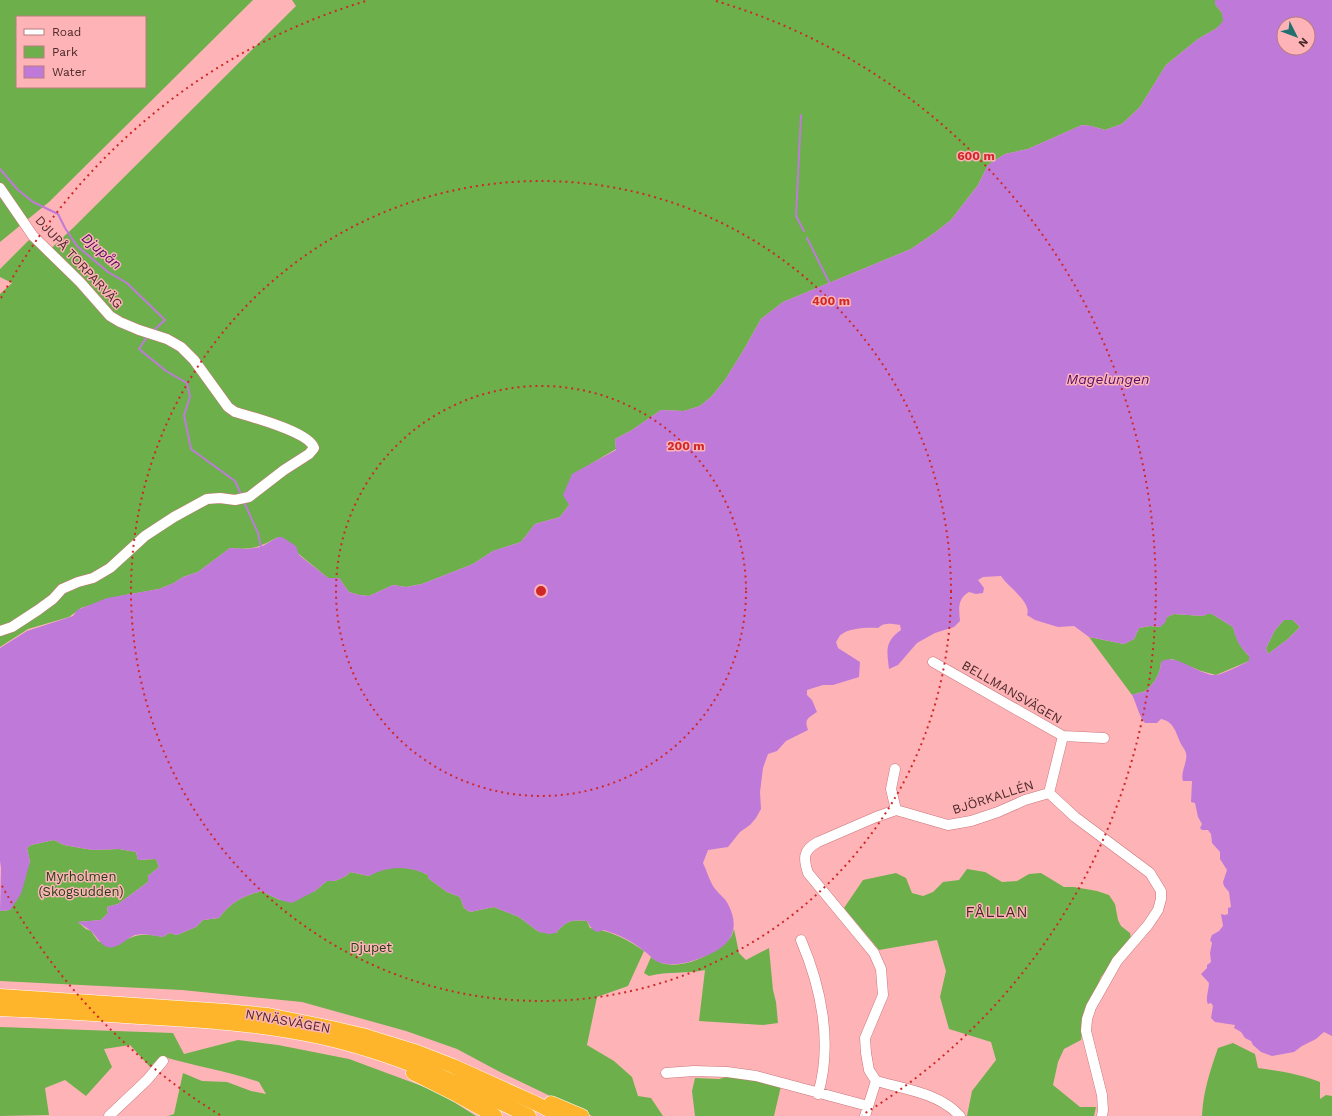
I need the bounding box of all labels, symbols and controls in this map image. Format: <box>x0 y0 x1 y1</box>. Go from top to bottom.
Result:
legend <box>16 16 146 88</box>
north arrow <box>1276 16 1316 56</box>
text: Road <box>52 25 81 39</box>
text: N <box>1296 35 1311 50</box>
text: Park <box>52 45 78 59</box>
text: Water <box>52 65 87 79</box>
text: 600 m <box>957 149 995 163</box>
street label: DJUPÅ TORPARVÄG <box>32 213 126 311</box>
water label: Djupån <box>79 229 125 273</box>
text: 400 m <box>812 294 850 308</box>
water label: Magelungen <box>1067 371 1149 387</box>
text: 200 m <box>667 439 705 453</box>
centre of rings <box>534 584 548 598</box>
street label: BELLMANSVÄGEN <box>959 657 1065 727</box>
street label: BJÖRKALLÉN <box>950 776 1036 817</box>
park label: Myrholmen (Skogsudden) <box>38 869 124 899</box>
district label: FÅLLAN <box>966 903 1028 921</box>
park label: Djupet <box>350 940 392 955</box>
street label: NYNÄSVÄGEN <box>244 1006 332 1036</box>

